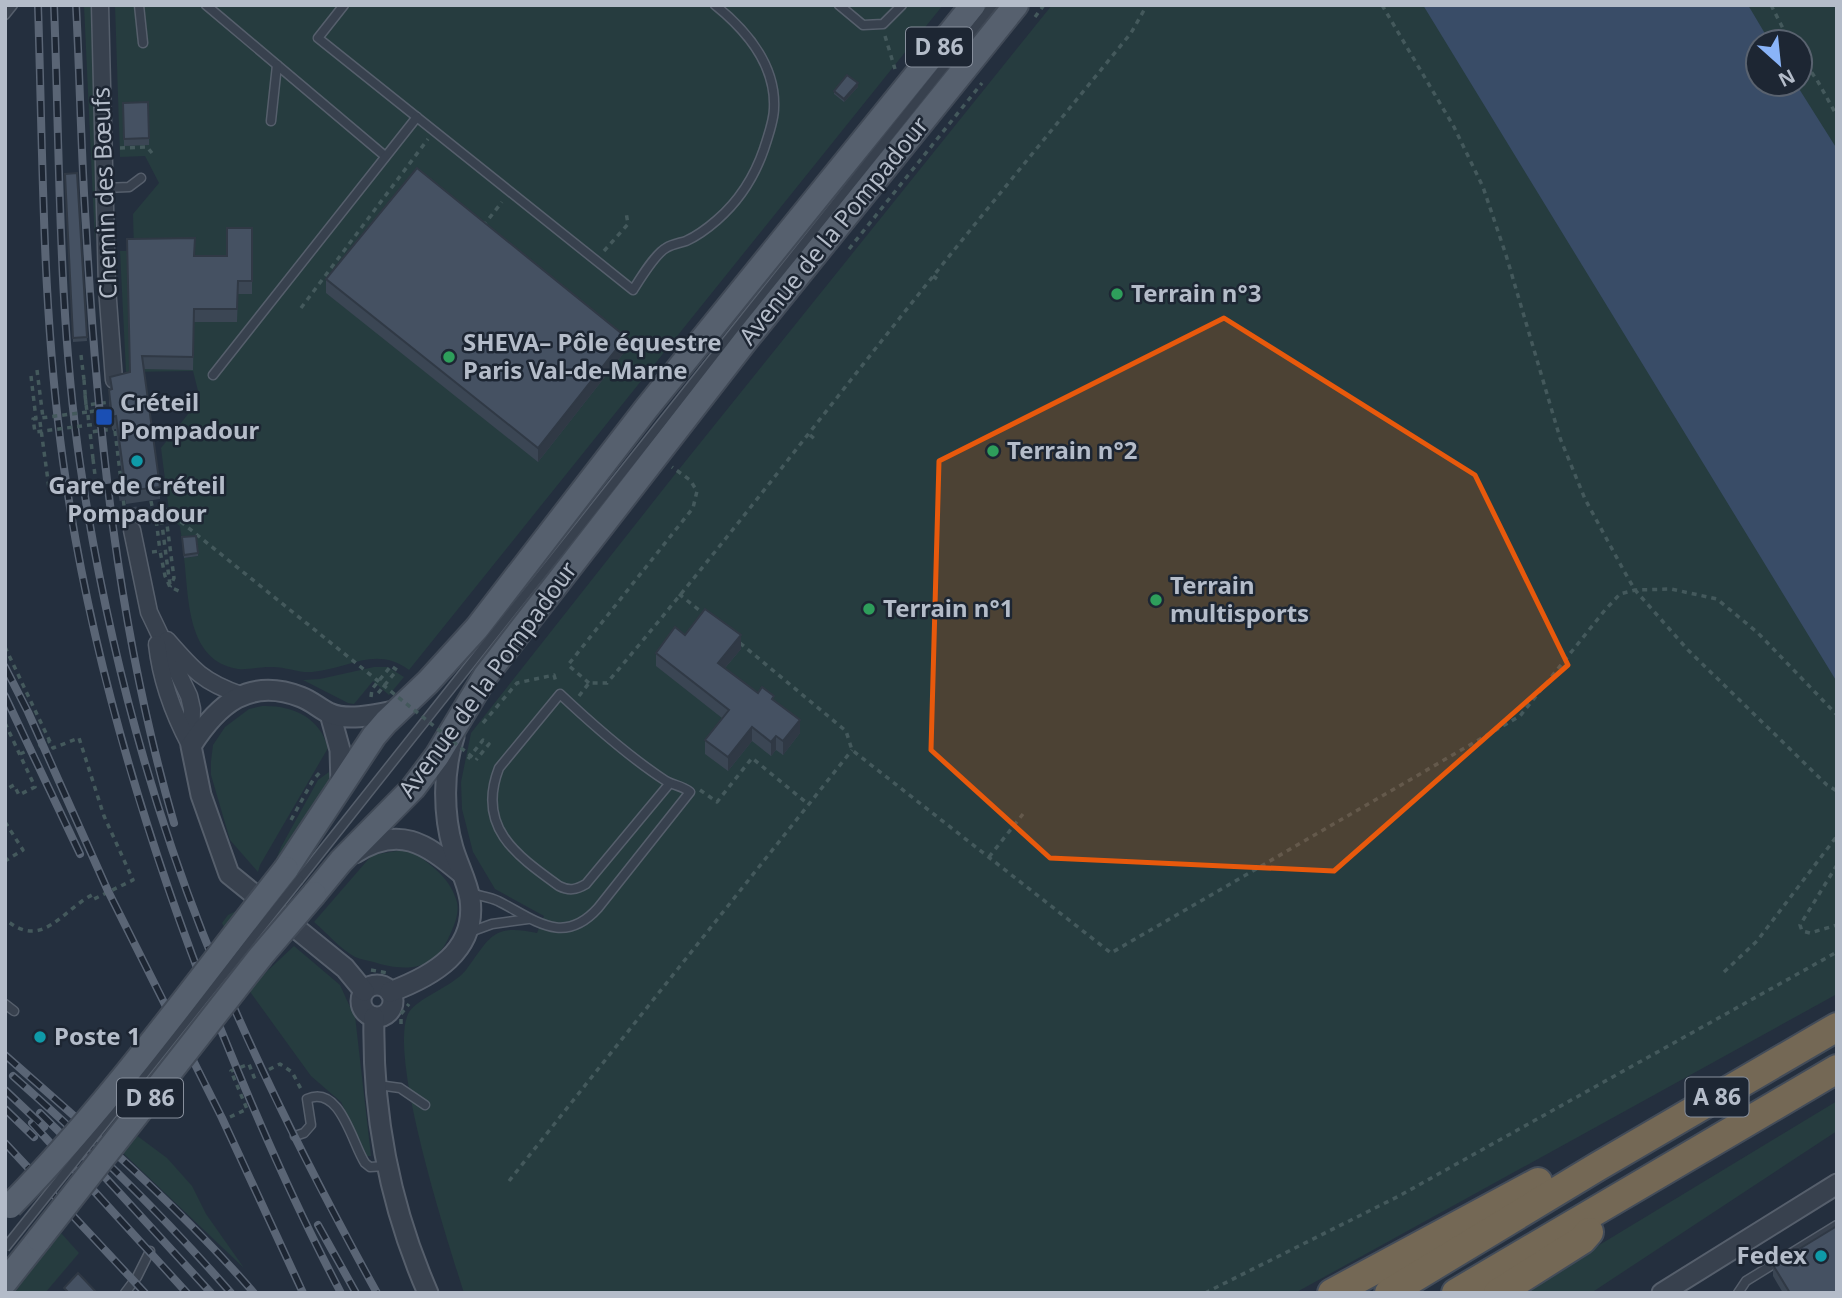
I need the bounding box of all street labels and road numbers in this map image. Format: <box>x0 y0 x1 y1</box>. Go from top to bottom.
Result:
road number: D 86 <box>906 28 972 66</box>
street label: Chemin des Bœufs <box>83 86 124 300</box>
street label: Avenue de la Pompadour <box>730 109 935 351</box>
street label: Avenue de la Pompadour <box>390 554 584 804</box>
road number: D 86 <box>117 1078 183 1118</box>
road number: A 86 <box>1686 1078 1748 1116</box>

